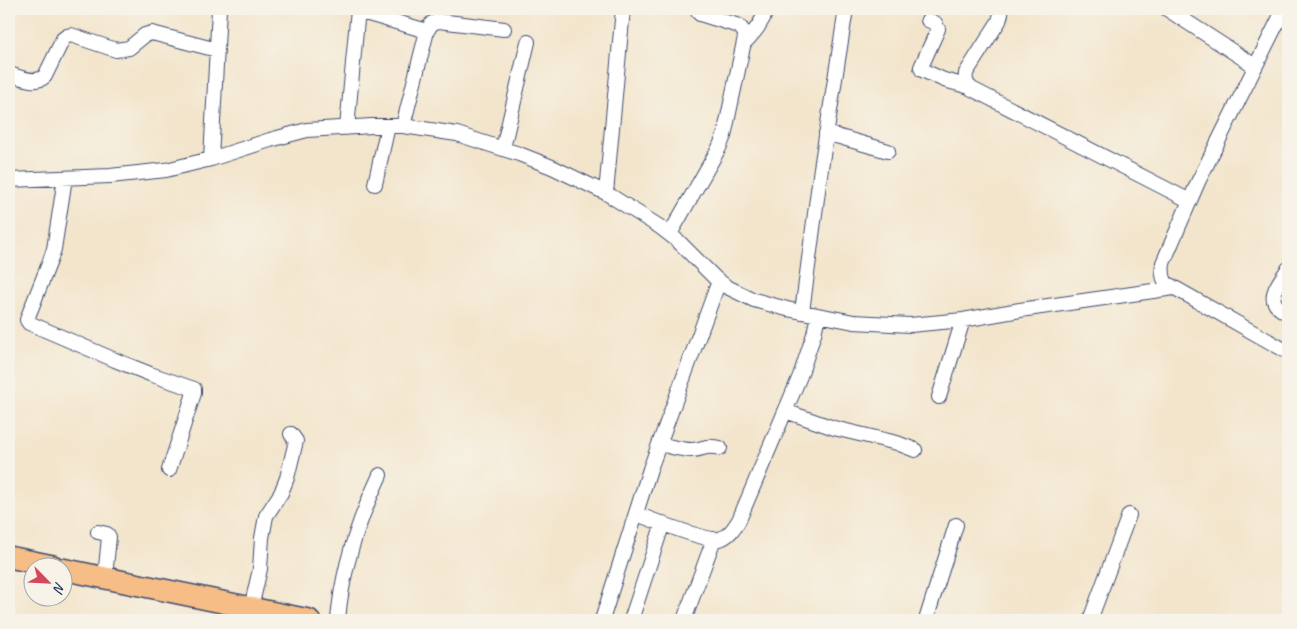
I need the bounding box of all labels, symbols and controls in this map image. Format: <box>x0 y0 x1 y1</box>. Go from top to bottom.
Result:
north arrow <box>22 556 72 606</box>
text: N <box>49 580 69 597</box>

